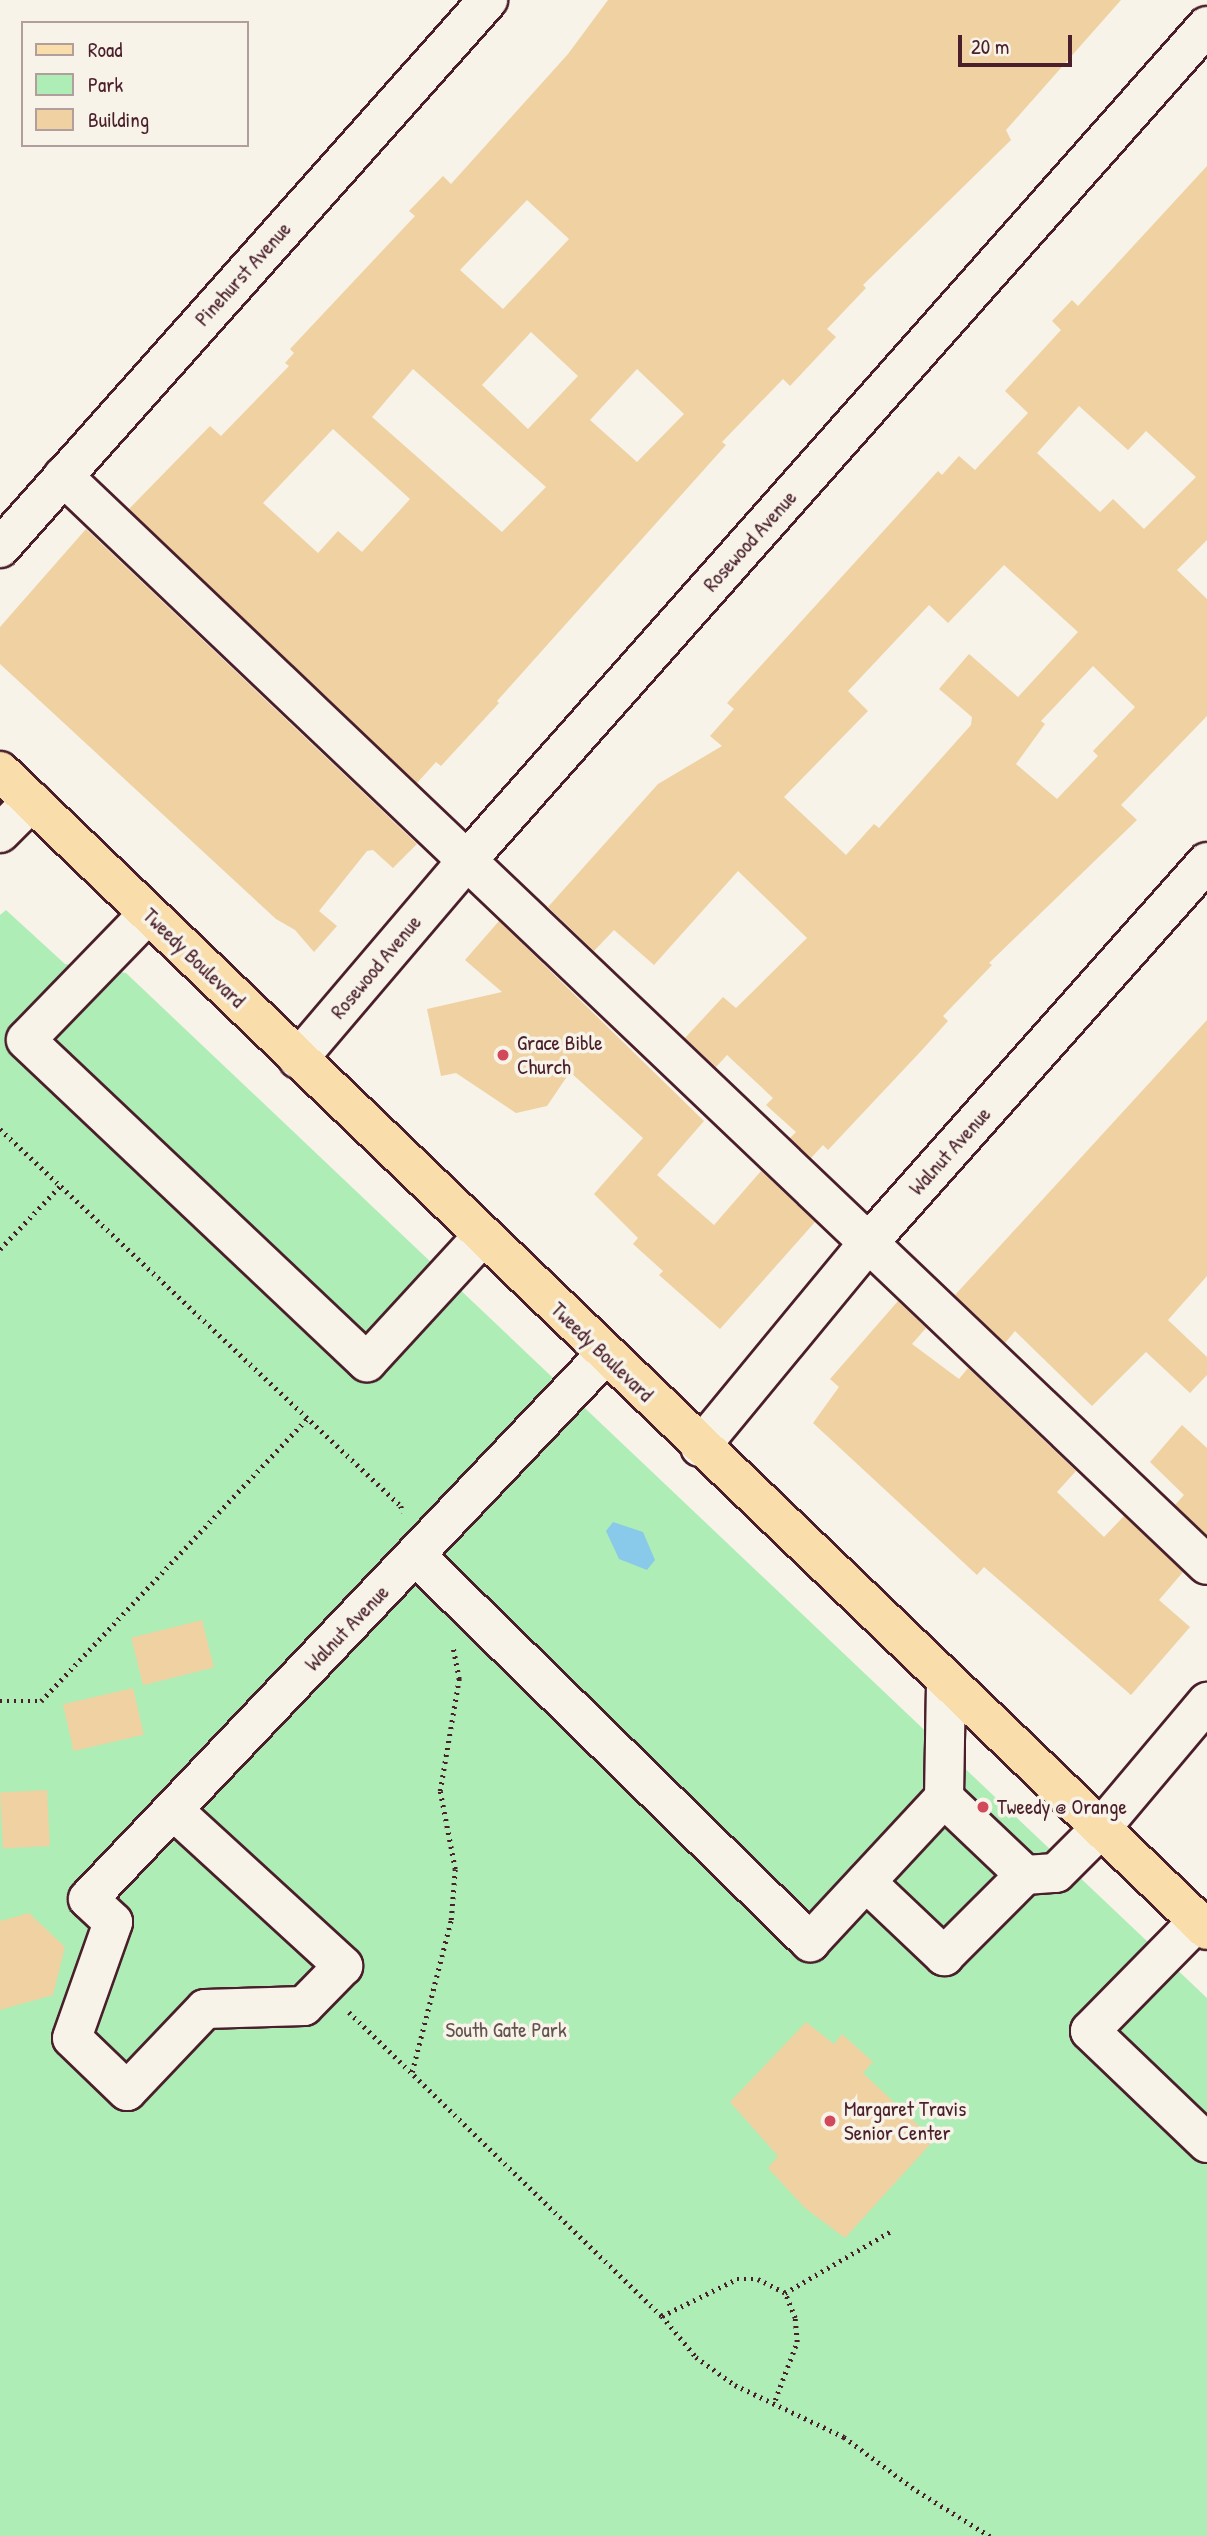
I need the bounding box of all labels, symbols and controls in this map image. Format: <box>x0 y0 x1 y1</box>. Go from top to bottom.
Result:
legend <box>21 21 248 147</box>
scale bar <box>962 21 1076 65</box>
text: 20 m <box>971 32 1009 61</box>
text: Road <box>88 35 122 64</box>
text: Park <box>88 70 123 99</box>
text: Building <box>88 105 149 134</box>
street label: Pinehurst Avenue <box>190 217 296 331</box>
street label: Rosewood Avenue <box>698 485 802 597</box>
street label: Tweedy Boulevard <box>138 903 250 1013</box>
street label: Rosewood Avenue <box>325 910 427 1024</box>
place label: Grace Bible Church <box>517 1030 603 1080</box>
marker: Grace Bible Church <box>495 1047 511 1063</box>
street label: Walnut Avenue <box>904 1102 996 1200</box>
street label: Tweedy Boulevard <box>546 1297 658 1407</box>
street label: Walnut Avenue <box>300 1580 394 1676</box>
place label: Tweedy @ Orange <box>997 1794 1127 1820</box>
marker: Tweedy @ Orange <box>975 1799 991 1815</box>
park label: South Gate Park <box>445 2017 567 2043</box>
place label: Margaret Travis Senior Center <box>844 2096 966 2146</box>
marker: Margaret Travis Senior Center <box>822 2113 838 2129</box>

